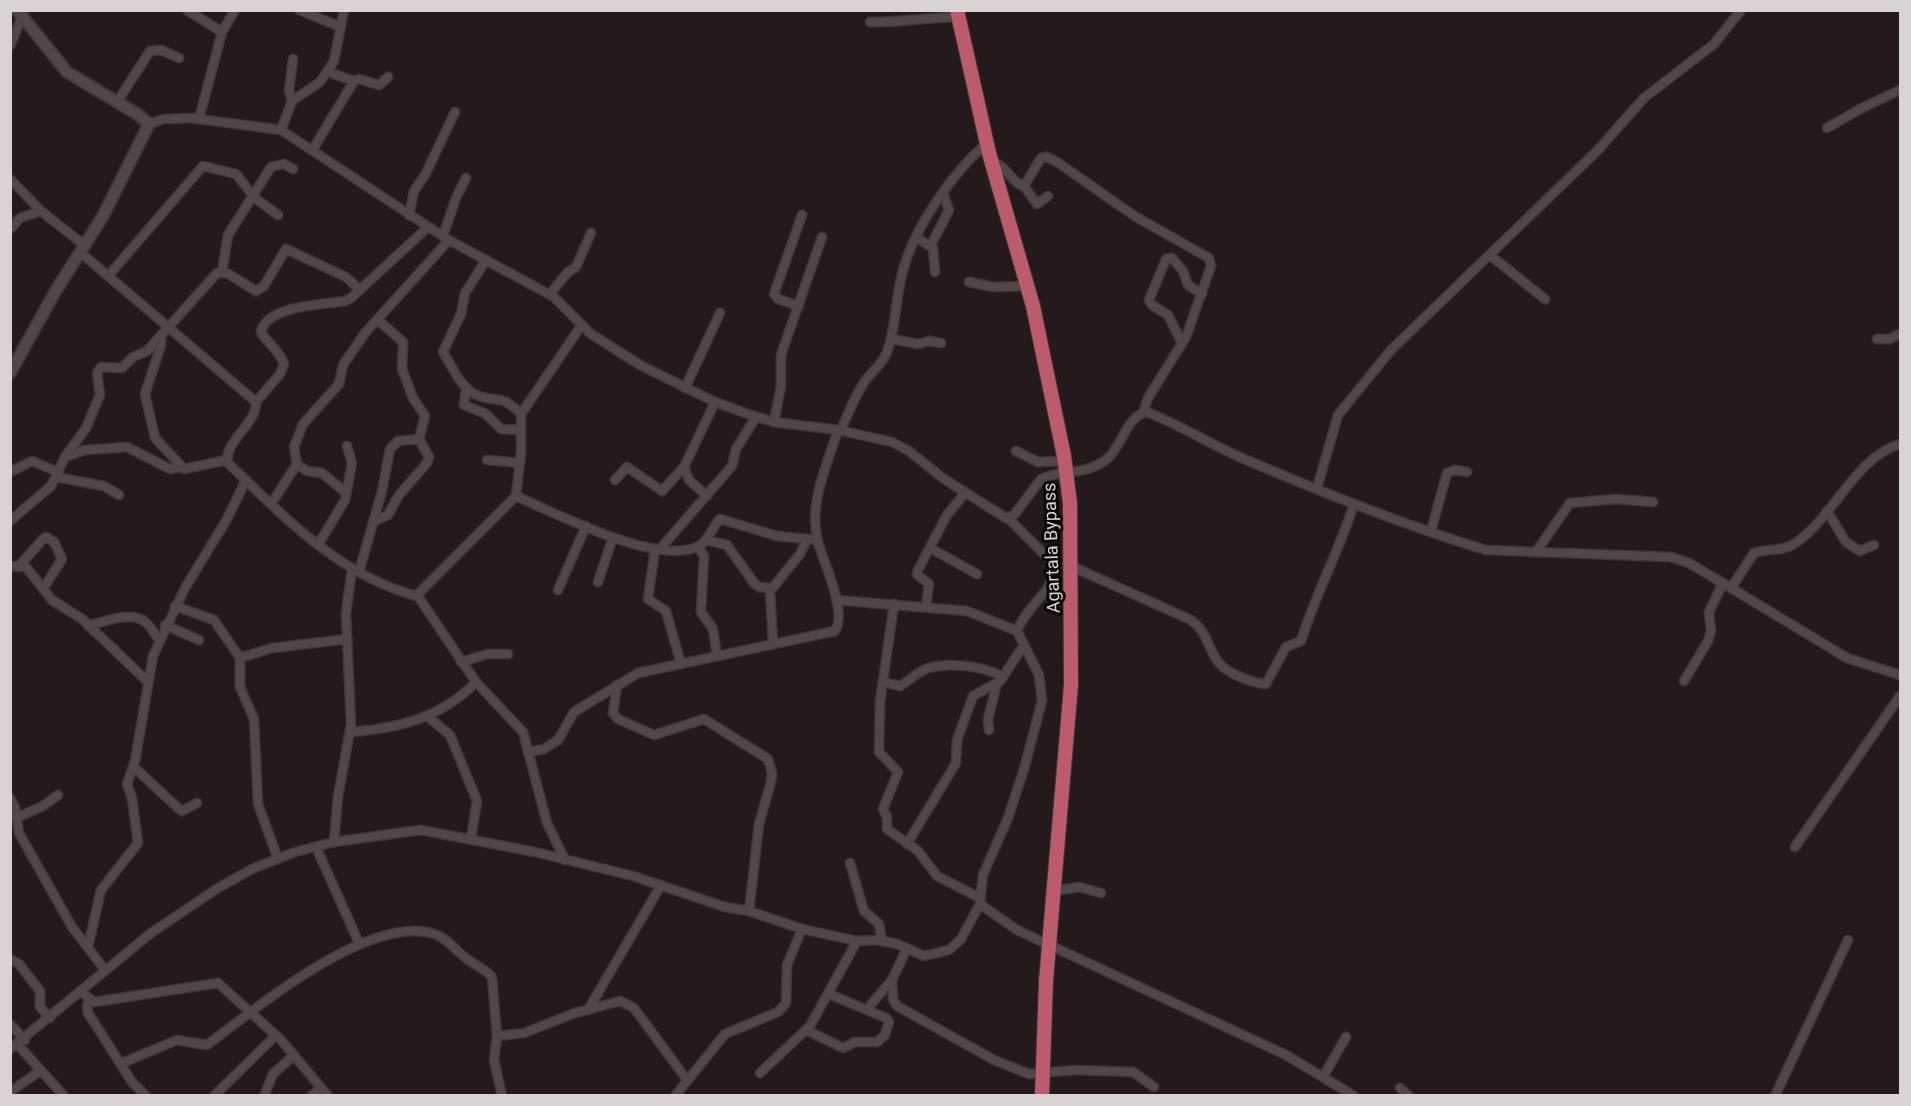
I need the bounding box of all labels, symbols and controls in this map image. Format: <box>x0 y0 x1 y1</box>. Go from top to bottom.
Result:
street label: Agartala Bypass <box>1038 482 1064 614</box>

